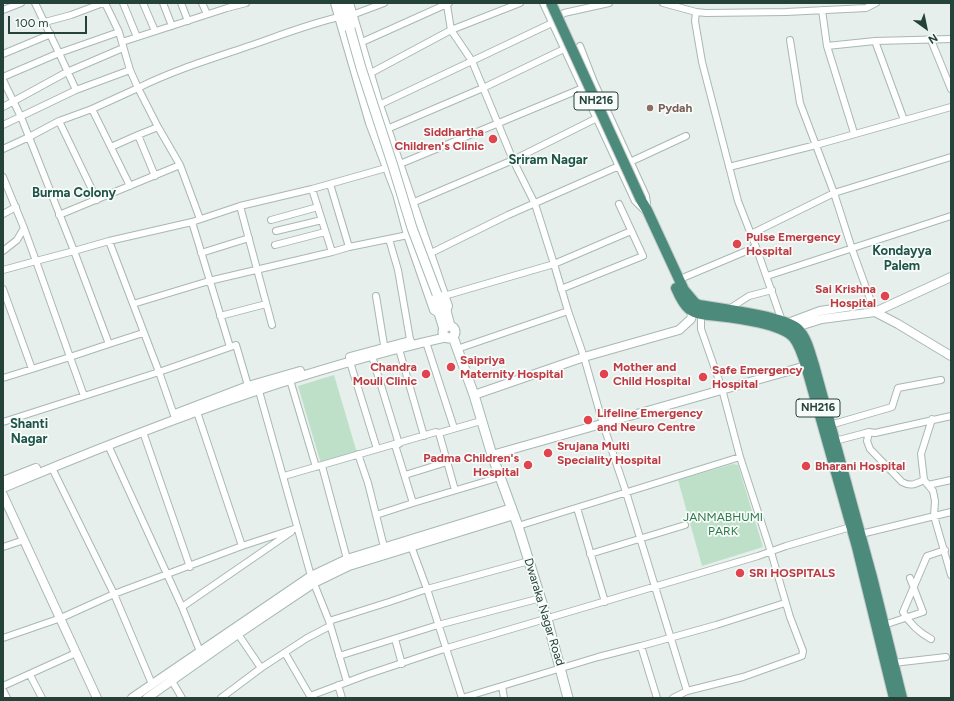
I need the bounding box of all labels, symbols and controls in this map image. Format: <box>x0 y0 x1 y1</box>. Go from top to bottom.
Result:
scale bar <box>10 8 89 34</box>
north arrow <box>906 8 946 48</box>
text: 100 m <box>15 16 49 30</box>
text: N <box>926 31 940 46</box>
road number: NH216 <box>574 92 618 110</box>
place label: Pydah <box>658 101 692 115</box>
marker: Pydah <box>645 103 655 113</box>
place label: Siddhartha Children's Clinic <box>395 125 484 153</box>
marker: Siddhartha Children's Clinic <box>487 133 499 145</box>
district label: Sriram Nagar <box>508 152 588 168</box>
district label: Burma Colony <box>32 185 116 201</box>
place label: Pulse Emergency Hospital <box>746 230 841 258</box>
marker: Pulse Emergency Hospital <box>731 238 743 250</box>
district label: Kondayya Palem <box>872 243 932 274</box>
place label: Sai Krishna Hospital <box>815 282 876 310</box>
marker: Sai Krishna Hospital <box>879 290 891 302</box>
place label: Saipriya Maternity Hospital <box>460 353 563 381</box>
place label: Chandra Mouli Clinic <box>353 360 417 388</box>
place label: Mother and Child Hospital <box>613 360 691 388</box>
marker: Saipriya Maternity Hospital <box>445 361 457 373</box>
place label: Safe Emergency Hospital <box>712 363 802 391</box>
marker: Chandra Mouli Clinic <box>420 368 432 380</box>
marker: Mother and Child Hospital <box>598 368 610 380</box>
marker: Safe Emergency Hospital <box>697 371 709 383</box>
road number: NH216 <box>796 399 840 417</box>
place label: Lifeline Emergency and Neuro Centre <box>597 406 703 434</box>
marker: Lifeline Emergency and Neuro Centre <box>582 414 594 426</box>
district label: Shanti Nagar <box>10 416 48 447</box>
place label: Srujana Multi Speciality Hospital <box>557 439 661 467</box>
marker: Srujana Multi Speciality Hospital <box>542 447 554 459</box>
place label: Padma Children's Hospital <box>423 451 519 479</box>
marker: Padma Children's Hospital <box>522 459 534 471</box>
place label: Bharani Hospital <box>815 459 905 473</box>
marker: Bharani Hospital <box>800 460 812 472</box>
park label: JANMABHUMI PARK <box>683 510 763 538</box>
street label: Dwaraka Nagar Road <box>521 556 567 668</box>
place label: SRI HOSPITALS <box>749 566 835 580</box>
marker: SRI HOSPITALS <box>734 567 746 579</box>

